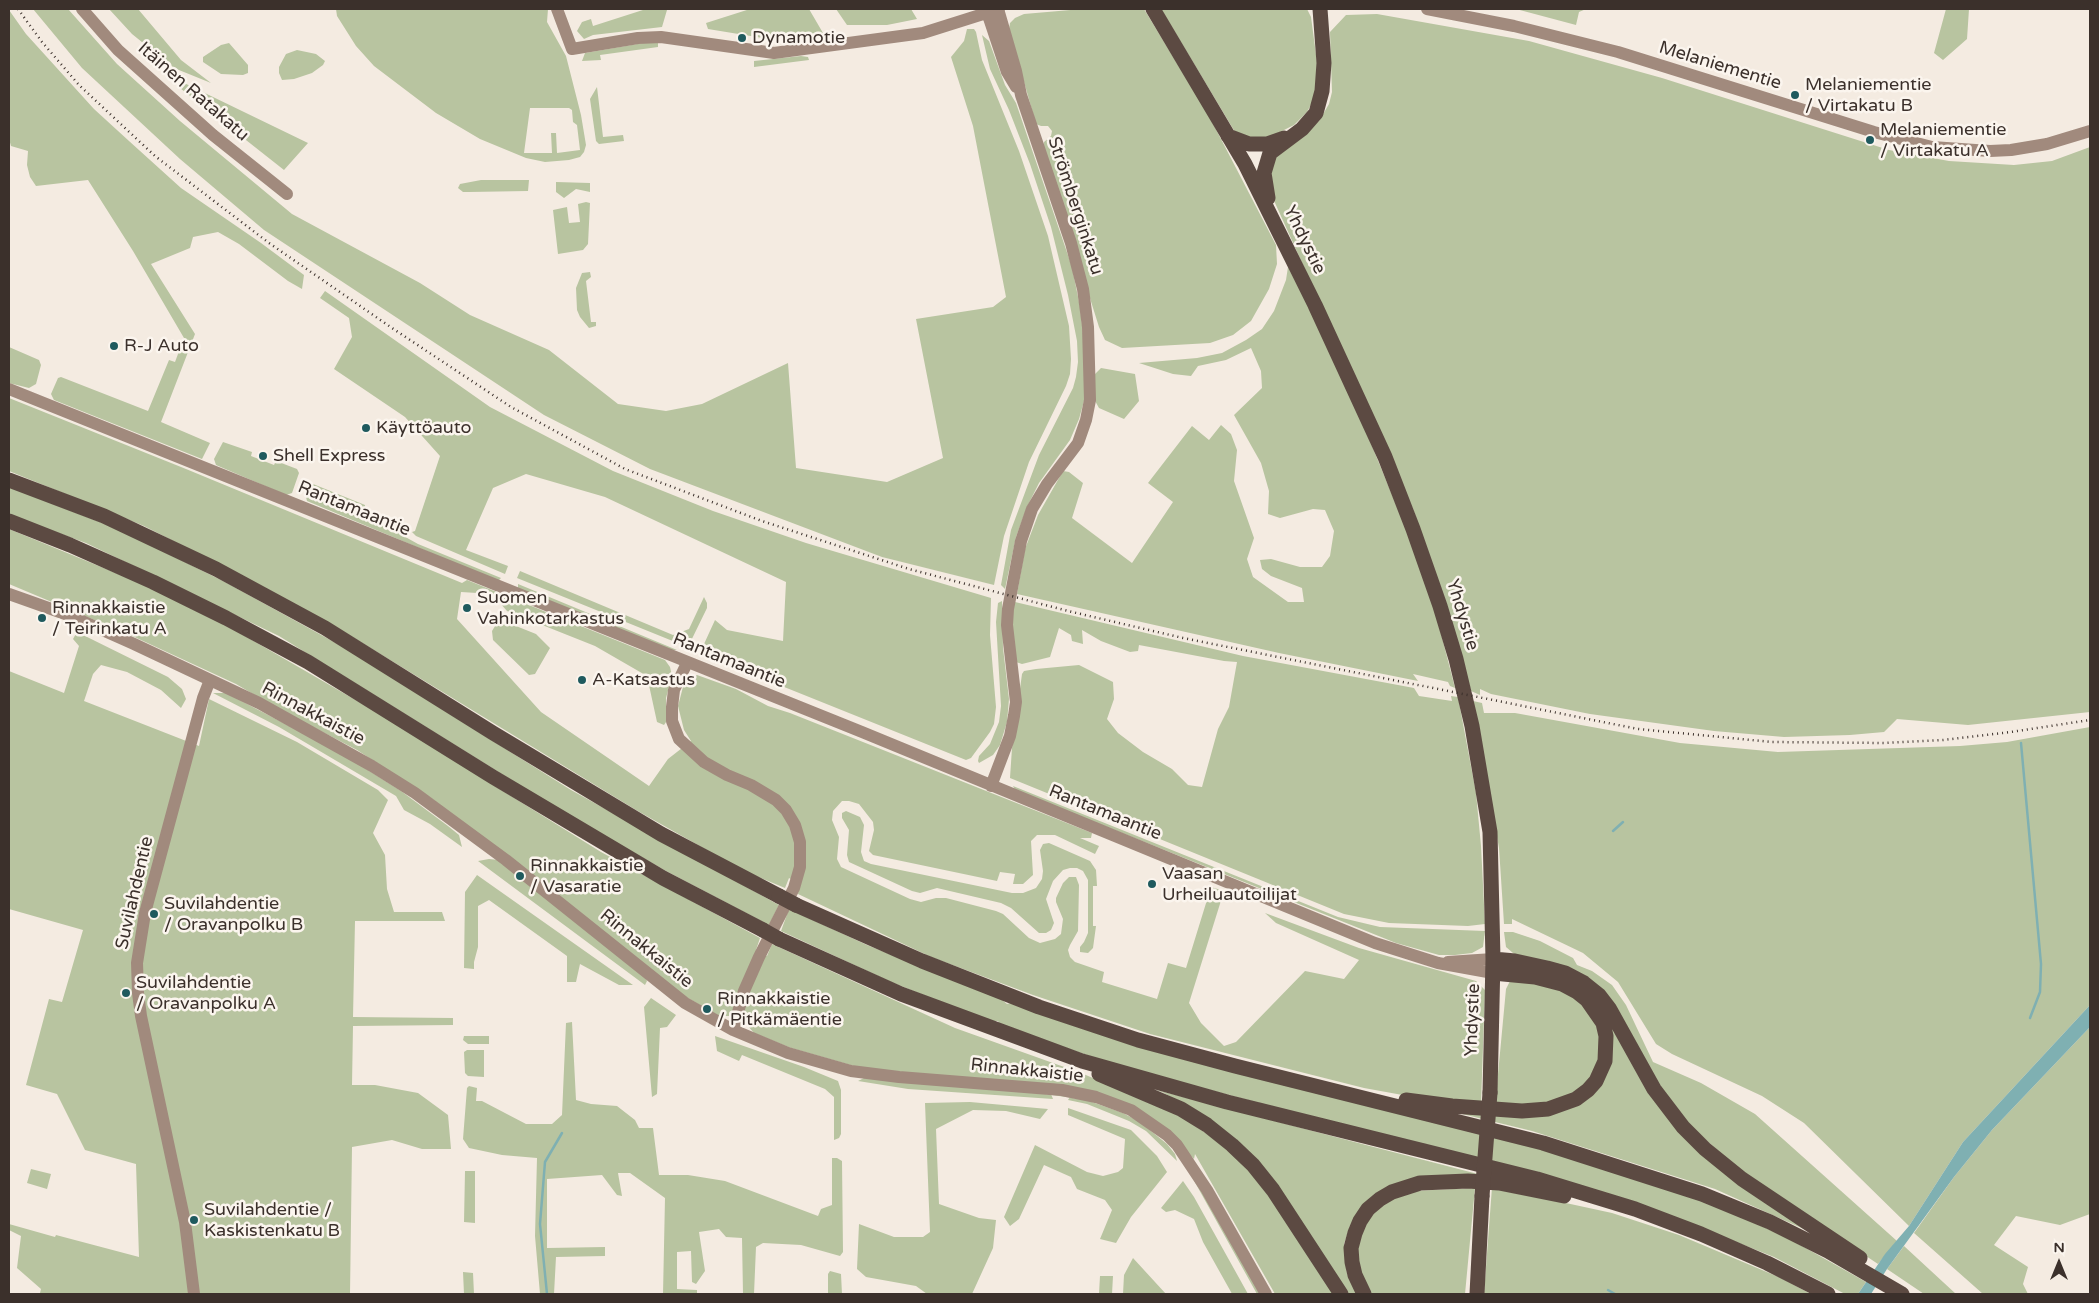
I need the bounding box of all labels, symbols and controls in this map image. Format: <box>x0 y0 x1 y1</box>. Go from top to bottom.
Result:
place label: Dynamotie <box>752 27 845 49</box>
marker: Dynamotie <box>736 32 748 44</box>
street label: Melaniementie <box>1656 37 1784 95</box>
street label: Itäinen Ratakatu <box>133 38 253 146</box>
place label: Melaniementie / Virtakatu B <box>1805 74 1932 116</box>
marker: Melaniementie / Virtakatu B <box>1789 89 1801 101</box>
place label: Melaniementie / Virtakatu A <box>1880 119 2007 162</box>
street label: Strömberginkatu <box>1042 134 1108 278</box>
marker: Melaniementie / Virtakatu A <box>1864 134 1876 146</box>
street label: Yhdystie <box>1278 202 1330 278</box>
place label: R-J Auto <box>124 335 199 357</box>
marker: R-J Auto <box>108 340 120 352</box>
place label: Käyttöauto <box>376 417 471 439</box>
marker: Käyttöauto <box>360 422 372 434</box>
place label: Shell Express <box>273 445 385 467</box>
marker: Shell Express <box>257 450 269 462</box>
street label: Rantamaantie <box>294 477 414 541</box>
street label: Yhdystie <box>1441 577 1483 653</box>
place label: Suomen Vahinkotarkastus <box>477 587 624 630</box>
place label: Rinnakkaistie / Teirinkatu A <box>52 597 167 640</box>
marker: Suomen Vahinkotarkastus <box>461 602 473 614</box>
marker: Rinnakkaistie / Teirinkatu A <box>36 612 48 624</box>
street label: Rantamaantie <box>669 629 789 693</box>
place label: A-Katsastus <box>592 669 695 691</box>
marker: A-Katsastus <box>576 674 588 686</box>
street label: Rinnakkaistie <box>258 678 368 750</box>
street label: Rantamaantie <box>1045 781 1165 845</box>
street label: Suvilahdentie <box>112 834 158 952</box>
place label: Rinnakkaistie / Vasaratie <box>530 855 643 898</box>
place label: Vaasan Urheiluautoilijat <box>1162 863 1297 906</box>
marker: Rinnakkaistie / Vasaratie <box>514 870 526 882</box>
marker: Vaasan Urheiluautoilijat <box>1146 878 1158 890</box>
place label: Suvilahdentie / Oravanpolku B <box>164 893 303 936</box>
street label: Rinnakkaistie <box>595 905 697 993</box>
marker: Suvilahdentie / Oravanpolku B <box>148 908 160 920</box>
place label: Suvilahdentie / Oravanpolku A <box>136 972 276 1014</box>
street label: Yhdystie <box>1461 983 1485 1057</box>
marker: Suvilahdentie / Oravanpolku A <box>120 987 132 999</box>
place label: Rinnakkaistie / Pitkämäentie <box>717 988 842 1030</box>
marker: Rinnakkaistie / Pitkämäentie <box>701 1003 713 1015</box>
street label: Rinnakkaistie <box>969 1054 1085 1088</box>
place label: Suvilahdentie / Kaskistenkatu B <box>204 1199 340 1242</box>
marker: Suvilahdentie / Kaskistenkatu B <box>188 1214 200 1226</box>
north arrow <box>2034 1238 2084 1288</box>
text: N <box>2053 1239 2065 1256</box>

